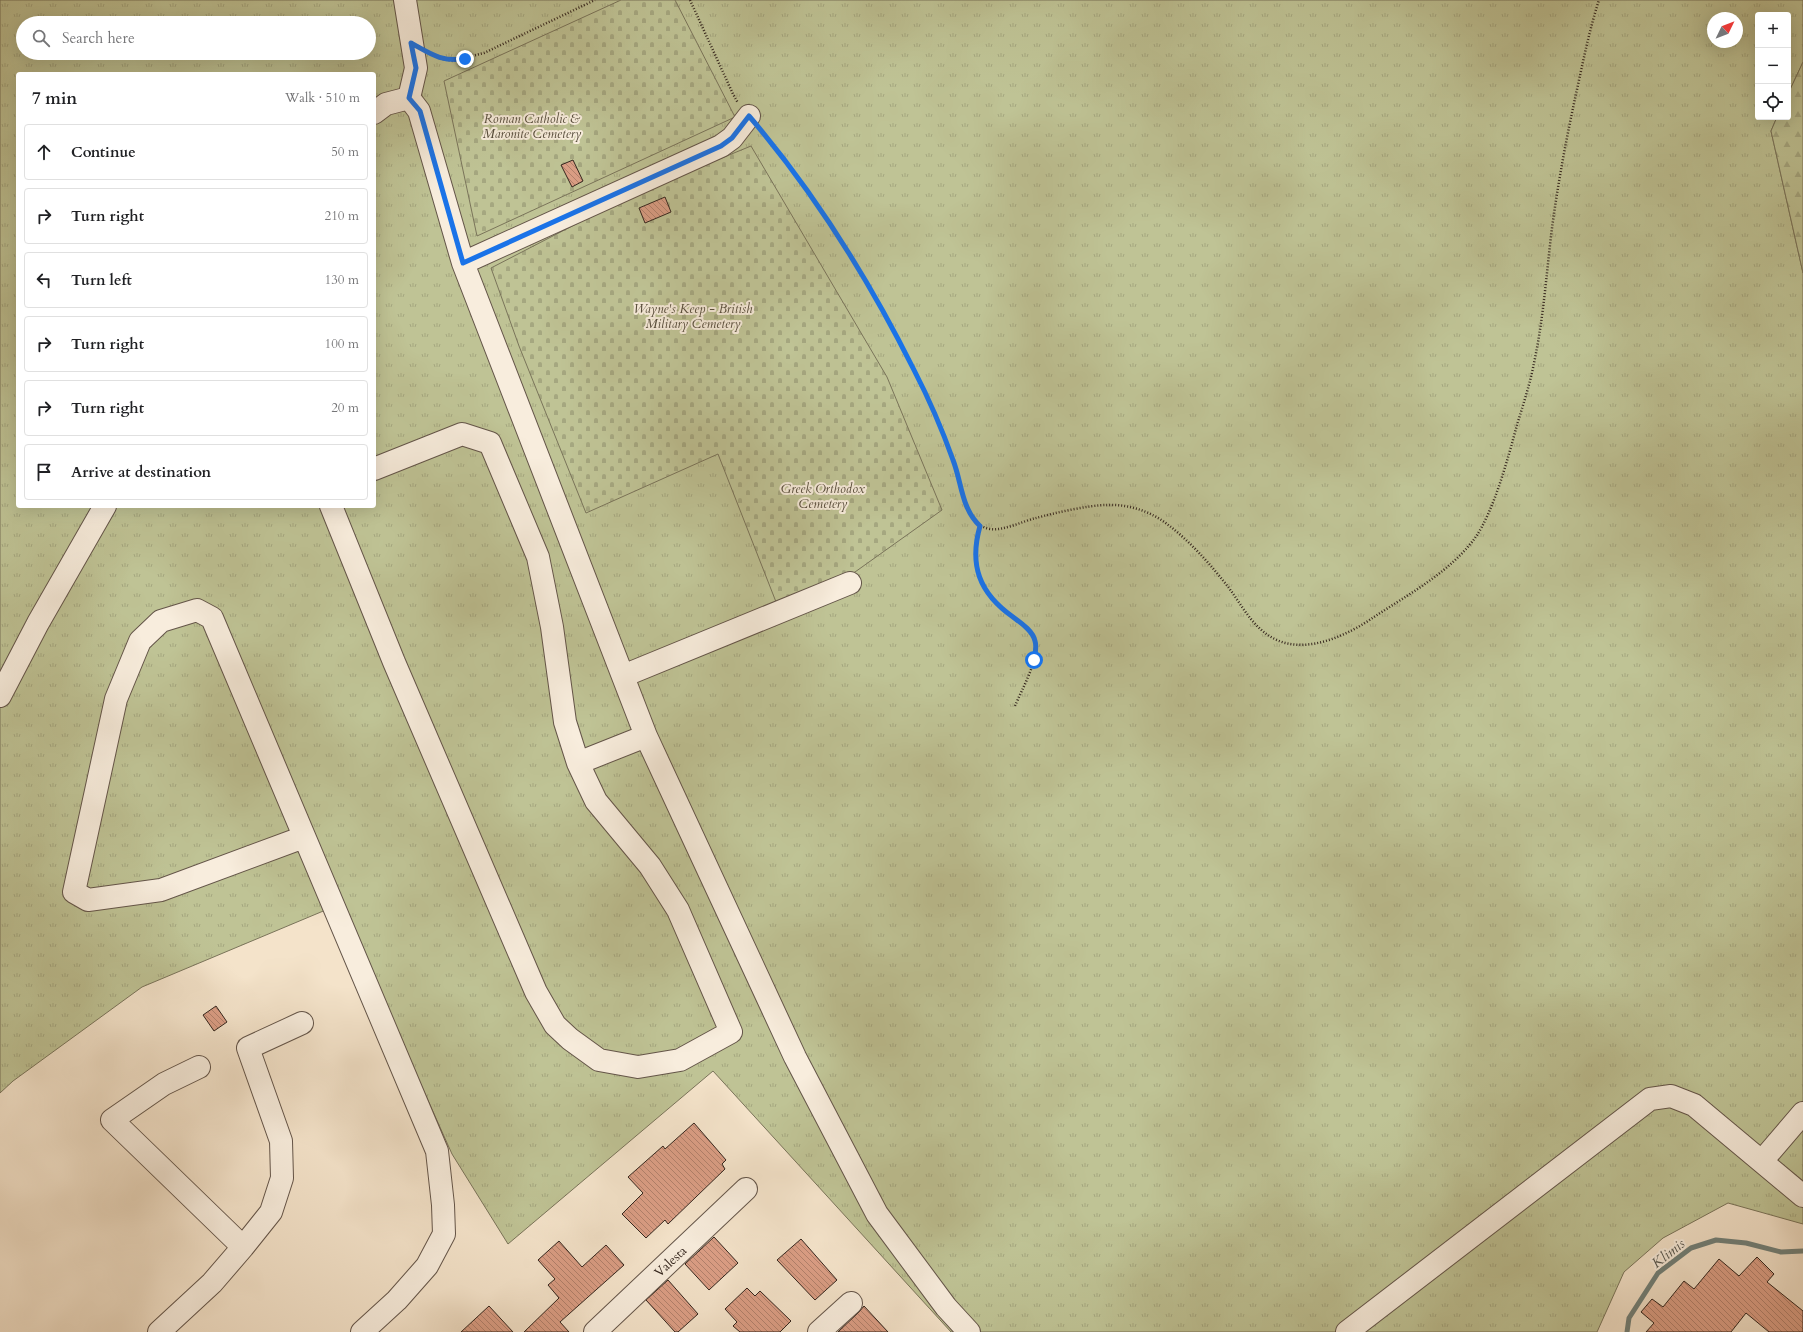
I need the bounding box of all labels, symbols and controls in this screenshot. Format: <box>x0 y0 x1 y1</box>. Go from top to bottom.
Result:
north arrow <box>1707 12 1743 48</box>
map controls <box>1755 12 1791 120</box>
button: + <box>1755 12 1791 48</box>
search box <box>16 16 376 60</box>
icon: search <box>30 27 52 49</box>
text: Search here <box>62 28 135 48</box>
button: − <box>1755 48 1791 84</box>
route end <box>456 50 474 68</box>
button: locate <box>1755 84 1791 120</box>
text: 7 min <box>32 87 77 110</box>
text: Walk · 510 m <box>285 89 360 107</box>
park label: Roman Catholic & Maronite Cemetery <box>483 110 582 143</box>
icon: ahead <box>33 141 55 163</box>
text: Continue <box>71 142 136 162</box>
text: 50 m <box>331 143 359 161</box>
icon: right <box>33 205 55 227</box>
text: Turn right <box>71 206 144 226</box>
text: 210 m <box>325 207 359 225</box>
icon: left <box>33 269 55 291</box>
text: Turn left <box>71 270 132 290</box>
text: 130 m <box>325 271 359 289</box>
park label: Wayne's Keep - British Military Cemetery <box>633 300 753 333</box>
icon: right <box>33 333 55 355</box>
text: Turn right <box>71 334 144 354</box>
text: 100 m <box>325 335 359 353</box>
icon: right <box>33 397 55 419</box>
text: Turn right <box>71 398 144 418</box>
text: 20 m <box>331 399 359 417</box>
icon: arrive <box>33 461 55 483</box>
text: Arrive at destination <box>71 462 211 482</box>
park label: Greek Orthodox Cemetery <box>781 480 865 513</box>
route start <box>1025 651 1043 669</box>
water label: Klimis <box>1648 1234 1689 1272</box>
street label: Valesta <box>650 1242 691 1281</box>

